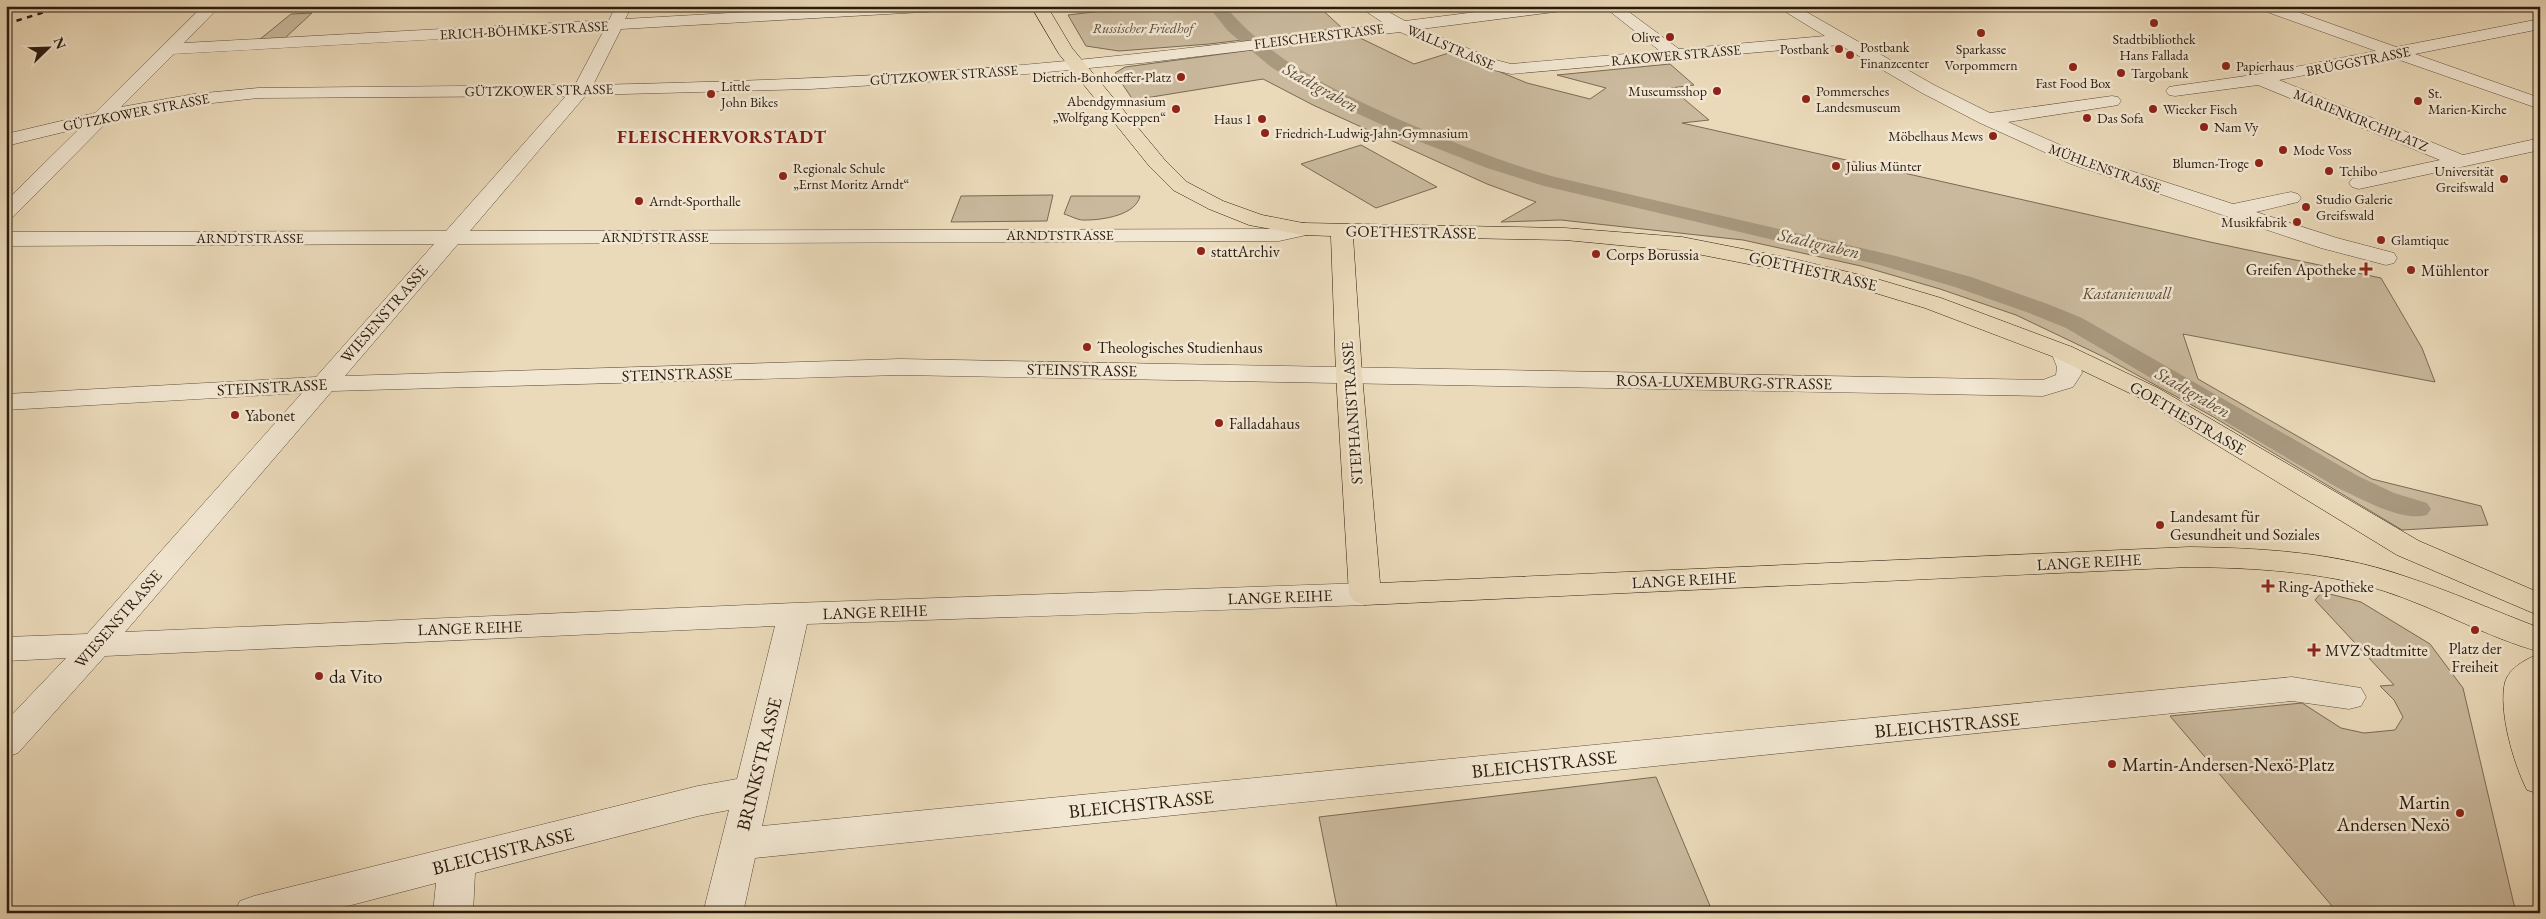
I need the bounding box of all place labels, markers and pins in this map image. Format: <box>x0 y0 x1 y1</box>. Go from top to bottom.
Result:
marker: Stadtbibliothek Hans Fallada <box>2148 17 2160 29</box>
marker: Sparkasse Vorpommern <box>1975 27 1987 39</box>
place label: Olive <box>1631 28 1661 46</box>
place label: Stadtbibliothek Hans Fallada <box>2113 30 2196 64</box>
marker: Olive <box>1664 31 1676 43</box>
place label: Postbank Finanzcenter <box>1860 38 1929 72</box>
place label: Postbank <box>1780 40 1829 58</box>
place label: Sparkasse Vorpommern <box>1944 40 2018 74</box>
marker: Postbank <box>1833 43 1845 55</box>
marker: Postbank Finanzcenter <box>1844 49 1856 61</box>
place label: Papierhaus <box>2236 57 2295 75</box>
marker: Papierhaus <box>2220 60 2232 72</box>
marker: Fast Food Box <box>2067 61 2079 73</box>
place label: Targobank <box>2131 64 2189 82</box>
marker: Targobank <box>2115 67 2127 79</box>
place label: Dietrich-Bonhoeffer-Platz <box>1032 68 1172 86</box>
marker: Dietrich-Bonhoeffer-Platz <box>1175 71 1187 83</box>
place label: Fast Food Box <box>2035 74 2111 92</box>
place label: Little John Bikes <box>720 77 779 111</box>
place label: Museumsshop <box>1628 82 1707 100</box>
place label: Pommersches Landesmuseum <box>1816 82 1901 116</box>
place label: St. Marien-Kirche <box>2428 84 2507 118</box>
marker: Museumsshop <box>1711 85 1723 97</box>
marker: Little John Bikes <box>705 88 717 100</box>
place label: Abendgymnasium „Wolfgang Koeppen“ <box>1052 92 1166 126</box>
marker: Pommersches Landesmuseum <box>1800 93 1812 105</box>
marker: St. Marien-Kirche <box>2412 95 2424 107</box>
place label: Wiecker Fisch <box>2163 100 2238 118</box>
marker: Abendgymnasium „Wolfgang Koeppen“ <box>1170 103 1182 115</box>
marker: Wiecker Fisch <box>2147 103 2159 115</box>
place label: Das Sofa <box>2097 109 2144 127</box>
place label: Haus 1 <box>1214 110 1252 128</box>
marker: Das Sofa <box>2081 112 2093 124</box>
marker: Haus 1 <box>1256 113 1268 125</box>
place label: Nam Vy <box>2214 118 2259 136</box>
marker: Nam Vy <box>2198 121 2210 133</box>
place label: Friedrich-Ludwig-Jahn-Gymnasium <box>1275 124 1468 142</box>
marker: Friedrich-Ludwig-Jahn-Gymnasium <box>1259 127 1271 139</box>
place label: Möbelhaus Mews <box>1888 127 1983 145</box>
marker: Möbelhaus Mews <box>1987 130 1999 142</box>
place label: Mode Voss <box>2293 141 2352 159</box>
marker: Mode Voss <box>2277 144 2289 156</box>
place label: Blumen-Troge <box>2172 154 2250 172</box>
place label: Julius Münter <box>1845 157 1922 175</box>
marker: Blumen-Troge <box>2253 157 2265 169</box>
place label: Regionale Schule „Ernst Moritz Arndt“ <box>793 159 910 193</box>
marker: Julius Münter <box>1830 160 1842 172</box>
place label: Tchibo <box>2339 162 2377 180</box>
place label: Universität Greifswald <box>2435 162 2495 196</box>
marker: Tchibo <box>2323 165 2335 177</box>
marker: Regionale Schule „Ernst Moritz Arndt“ <box>777 170 789 182</box>
marker: Universität Greifswald <box>2498 173 2510 185</box>
place label: Studio Galerie Greifswald <box>2316 190 2393 224</box>
place label: Arndt-Sporthalle <box>648 192 741 210</box>
marker: Arndt-Sporthalle <box>633 195 645 207</box>
marker: Studio Galerie Greifswald <box>2300 201 2312 213</box>
place label: Musikfabrik <box>2221 213 2287 231</box>
marker: Musikfabrik <box>2291 216 2303 228</box>
place label: Glamtique <box>2391 231 2450 249</box>
marker: Glamtique <box>2375 234 2387 246</box>
place label: stattArchiv <box>1211 241 1281 262</box>
place label: Corps Borussia <box>1606 244 1700 265</box>
marker: stattArchiv <box>1195 245 1207 257</box>
marker: Corps Borussia <box>1590 248 1602 260</box>
place label: Greifen Apotheke <box>2246 259 2356 280</box>
place label: Mühlentor <box>2421 260 2490 281</box>
marker: Greifen Apotheke <box>2360 263 2372 275</box>
marker: Mühlentor <box>2405 264 2417 276</box>
place label: Theologisches Studienhaus <box>1097 337 1263 358</box>
marker: Theologisches Studienhaus <box>1081 341 1093 353</box>
place label: Yabonet <box>245 405 295 426</box>
marker: Yabonet <box>229 409 241 421</box>
place label: Falladahaus <box>1229 413 1300 434</box>
marker: Falladahaus <box>1213 417 1225 429</box>
place label: Landesamt für Gesundheit und Soziales <box>2170 506 2320 545</box>
marker: Landesamt für Gesundheit und Soziales <box>2154 519 2166 531</box>
place label: Ring-Apotheke <box>2278 576 2374 597</box>
marker: Ring-Apotheke <box>2262 580 2274 592</box>
marker: Platz der Freiheit <box>2469 624 2481 636</box>
place label: Platz der Freiheit <box>2449 638 2502 677</box>
place label: MVZ Stadtmitte <box>2325 640 2428 661</box>
marker: MVZ Stadtmitte <box>2307 643 2321 657</box>
place label: da Vito <box>329 664 382 689</box>
marker: da Vito <box>313 670 325 682</box>
place label: Martin-Andersen-Nexö-Platz <box>2122 752 2335 777</box>
marker: Martin-Andersen-Nexö-Platz <box>2106 758 2118 770</box>
place label: Martin Andersen Nexö <box>2336 790 2450 837</box>
marker: Martin Andersen Nexö <box>2454 807 2466 819</box>

